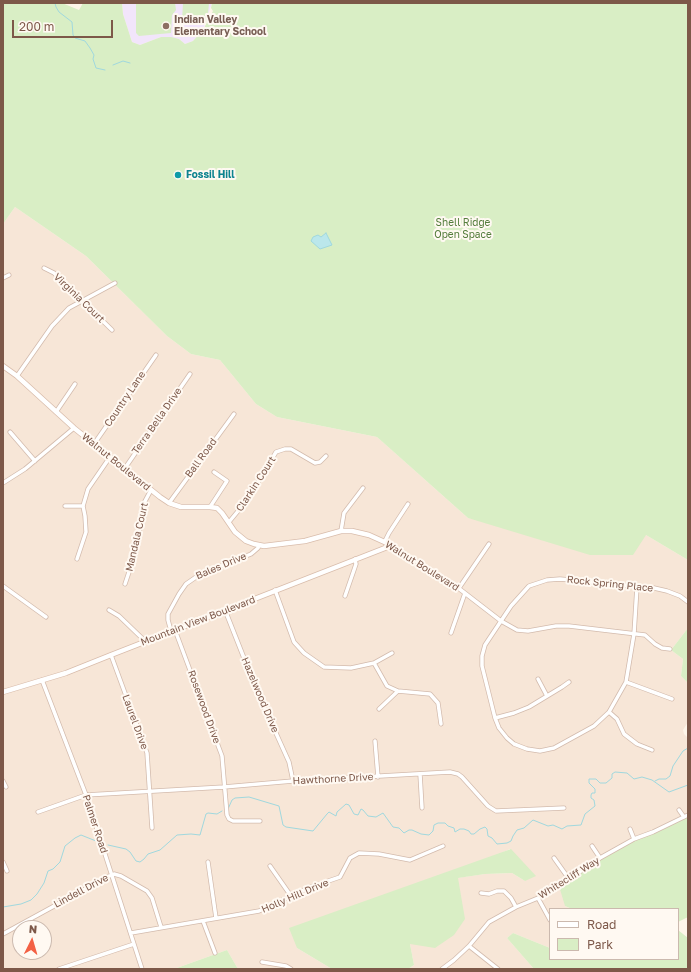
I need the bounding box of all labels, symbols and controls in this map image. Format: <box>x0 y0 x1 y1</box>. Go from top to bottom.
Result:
scale bar <box>14 12 115 38</box>
place label: Indian Valley Elementary School <box>174 14 266 38</box>
text: 200 m <box>19 19 54 34</box>
marker: Indian Valley Elementary School <box>161 21 171 31</box>
place label: Fossil Hill <box>186 169 235 181</box>
marker: Fossil Hill <box>173 170 183 180</box>
park label: Shell Ridge Open Space <box>434 217 492 240</box>
street label: Virginia Court <box>51 271 107 325</box>
street label: Country Lane <box>102 369 148 429</box>
street label: Terra Bella Drive <box>129 385 185 457</box>
street label: Walnut Boulevard <box>79 431 153 493</box>
street label: Ball Road <box>183 436 219 480</box>
street label: Clarkin Court <box>234 454 278 514</box>
street label: Mandala Court <box>123 501 151 573</box>
street label: Walnut Boulevard <box>383 538 461 594</box>
street label: Bales Drive <box>194 550 248 582</box>
street label: Rock Spring Place <box>566 573 654 595</box>
street label: Mountain View Boulevard <box>139 594 257 648</box>
street label: Hazelwood Drive <box>239 656 281 734</box>
street label: Rosewood Drive <box>185 669 223 745</box>
street label: Laurel Drive <box>120 693 150 751</box>
street label: Hawthorne Drive <box>292 771 374 787</box>
street label: Palmer Road <box>80 793 110 855</box>
street label: Whitecliff Way <box>536 854 602 902</box>
street label: Lindell Drive <box>52 872 110 910</box>
street label: Holly Hill Drive <box>260 876 330 916</box>
legend <box>549 908 679 960</box>
text: Road <box>587 917 616 932</box>
north arrow <box>12 920 52 960</box>
text: N <box>28 922 38 935</box>
text: Park <box>587 937 613 952</box>

